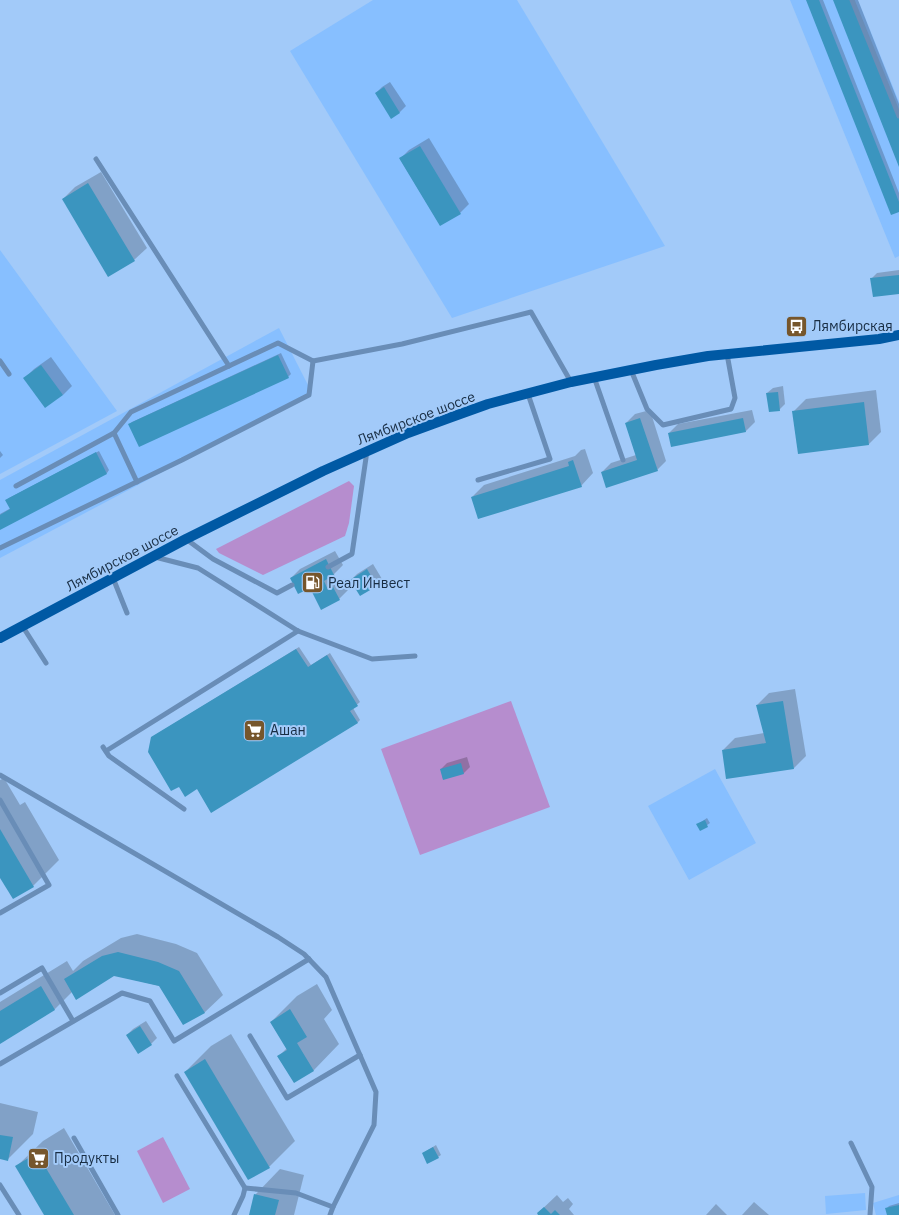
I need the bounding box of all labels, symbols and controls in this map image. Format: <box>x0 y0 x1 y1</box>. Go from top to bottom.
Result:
bus stop icon: Лямбирская <box>783 313 809 339</box>
place label: Лямбирская <box>812 317 893 335</box>
street label: Лямбирское шоссе <box>354 387 478 449</box>
street label: Лямбирское шоссе <box>63 521 182 595</box>
fuel station icon: Реал Инвест <box>300 570 326 596</box>
place label: Реал Инвест <box>328 574 410 592</box>
supermarket icon: Ашан <box>241 717 267 743</box>
place label: Ашан <box>270 721 306 739</box>
supermarket icon: Продукты <box>25 1145 51 1171</box>
place label: Продукты <box>54 1149 119 1167</box>

